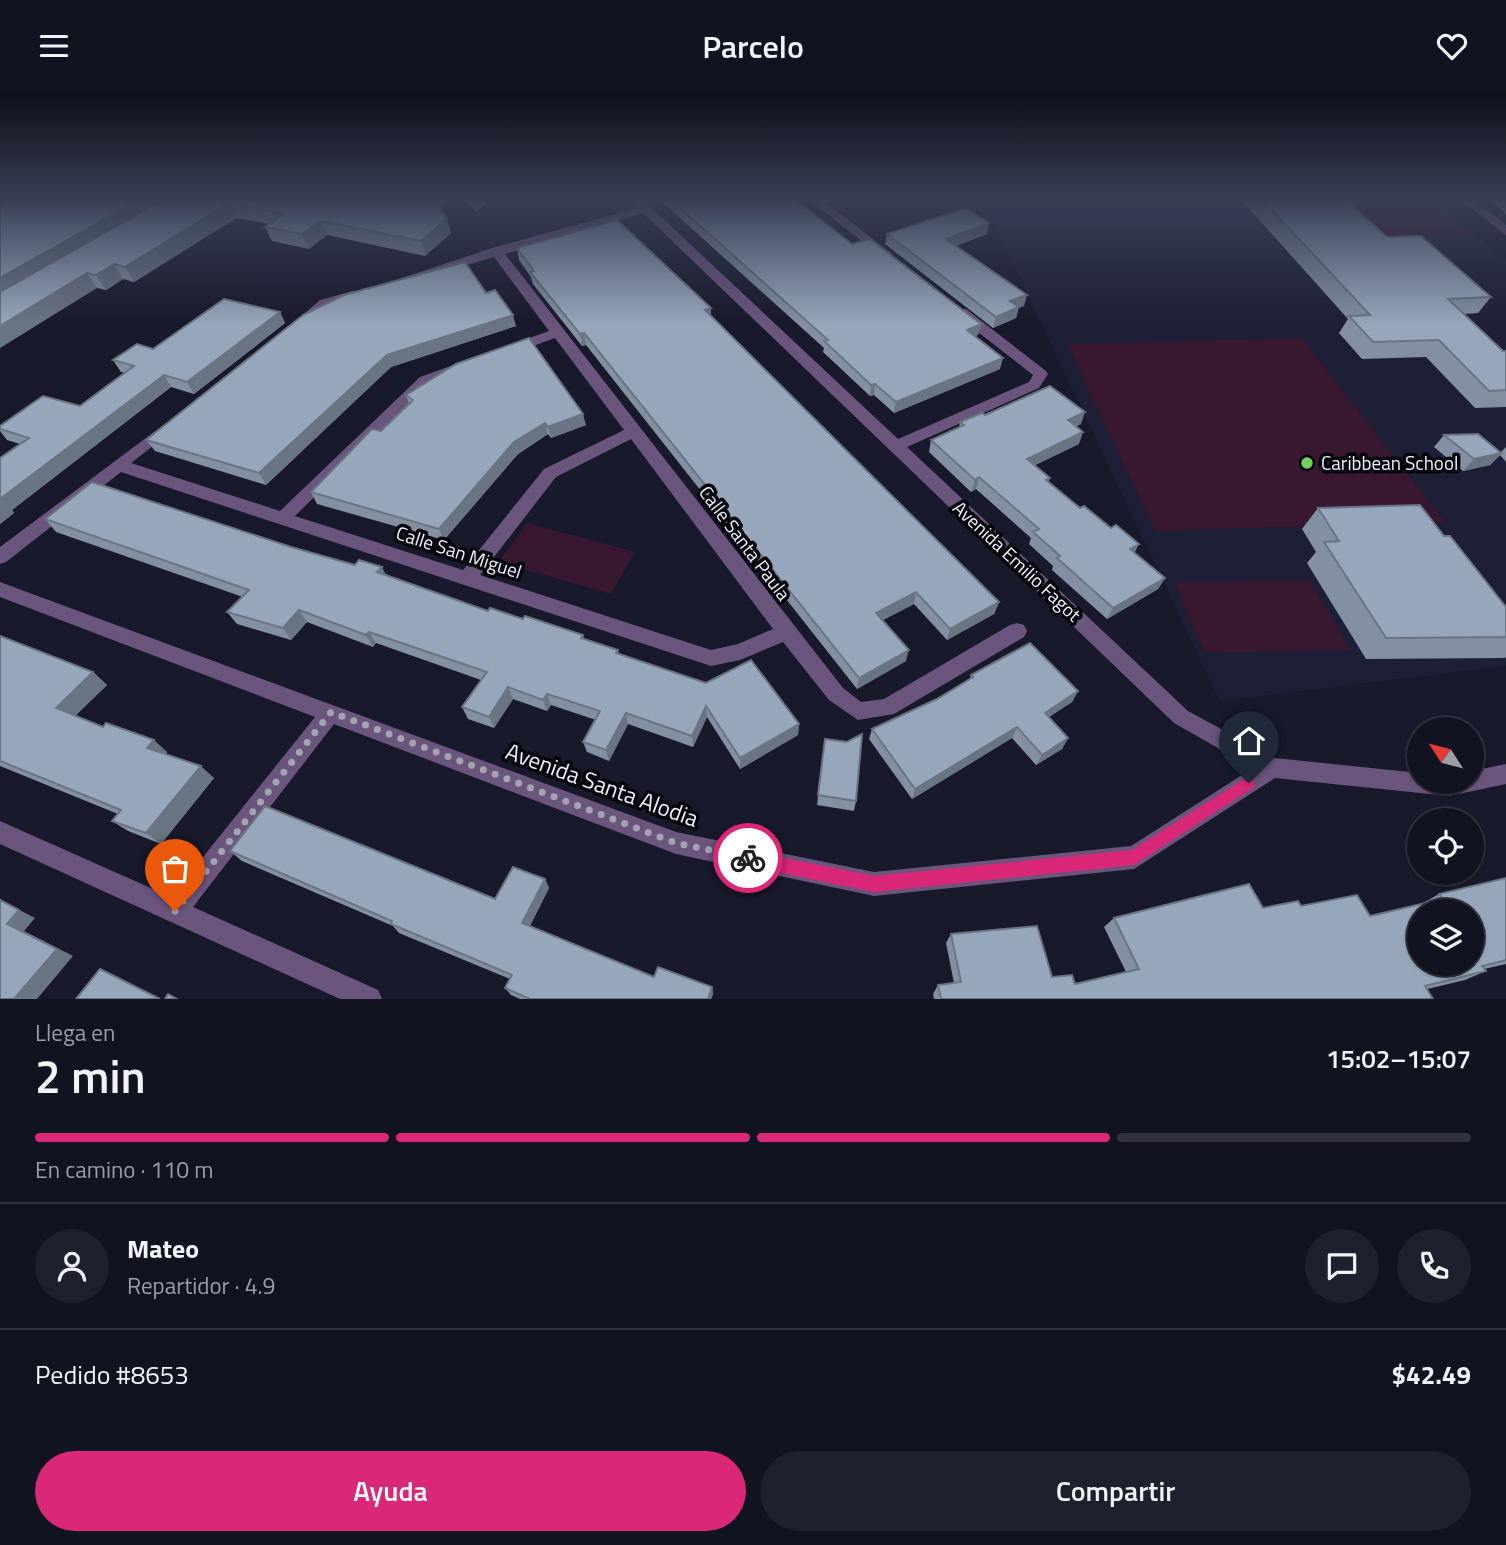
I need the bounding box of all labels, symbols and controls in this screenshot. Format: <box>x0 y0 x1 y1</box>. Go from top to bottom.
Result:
text: Parcelo <box>702 22 804 70</box>
icon: menu <box>35 27 73 65</box>
icon: heart <box>1433 27 1471 65</box>
place label: Caribbean School <box>1321 448 1458 477</box>
marker: Caribbean School <box>1299 455 1315 471</box>
street label: Calle Santa Paula <box>692 479 799 607</box>
street label: Avenida Emilio Fagot <box>947 493 1088 628</box>
street label: Calle San Miguel <box>393 518 526 585</box>
pin <box>1219 711 1279 783</box>
north arrow <box>1407 717 1484 795</box>
map controls <box>1407 717 1484 976</box>
icon: home <box>1230 722 1268 760</box>
street label: Avenida Santa Alodia <box>501 733 704 836</box>
button: locate <box>1407 808 1484 885</box>
courier <box>713 823 783 893</box>
pin <box>145 839 205 911</box>
icon: bike <box>729 839 767 877</box>
icon: bag <box>156 850 194 888</box>
button: layers <box>1407 899 1484 976</box>
text: Llega en <box>35 1015 115 1050</box>
text: 15:02–15:07 <box>1326 1039 1471 1078</box>
text: 2 min <box>35 1041 146 1111</box>
text: En camino · 110 m <box>35 1152 213 1187</box>
button: person <box>35 1229 109 1303</box>
text: Mateo <box>127 1229 199 1268</box>
button: chat <box>1305 1229 1379 1303</box>
button: phone <box>1397 1229 1471 1303</box>
text: Repartidor · 4.9 <box>127 1268 275 1303</box>
text: Pedido #8653 <box>35 1355 189 1394</box>
text: $42.49 <box>1392 1355 1471 1394</box>
button: Ayuda <box>35 1451 746 1531</box>
button: Compartir <box>760 1451 1471 1531</box>

